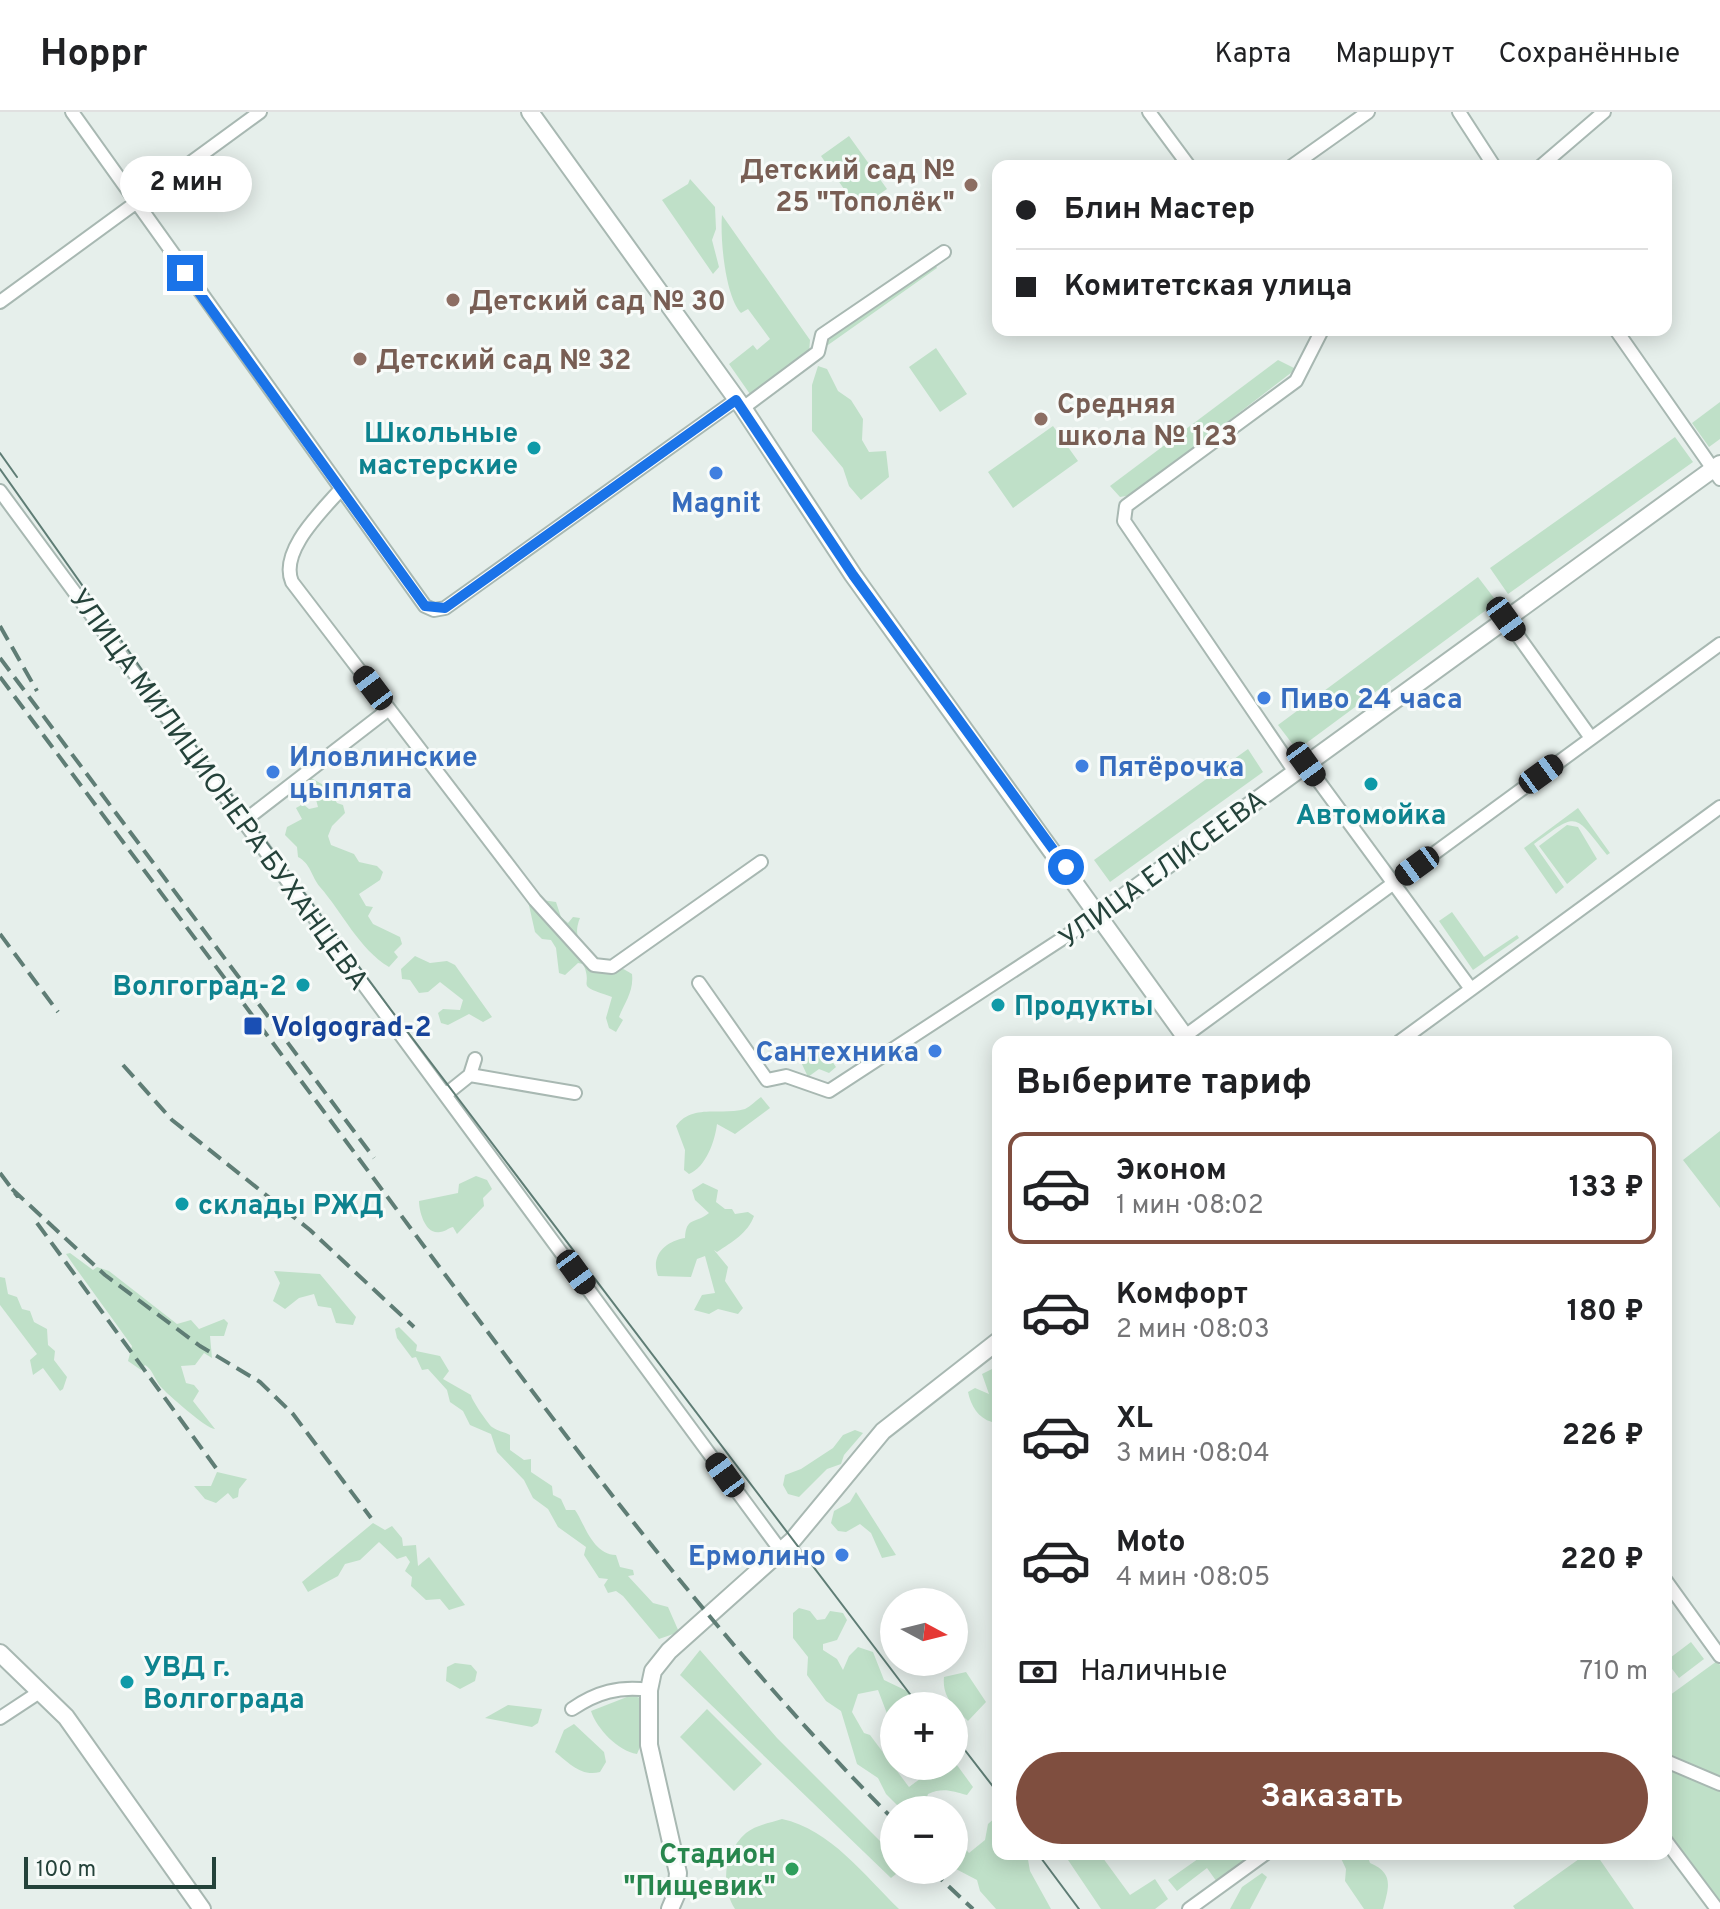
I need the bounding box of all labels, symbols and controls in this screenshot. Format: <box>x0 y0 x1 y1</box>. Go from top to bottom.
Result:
text: Hoppr <box>40 31 148 80</box>
text: Карта <box>1215 37 1291 73</box>
text: Маршрут <box>1335 37 1454 73</box>
text: Сохранённые <box>1498 37 1680 73</box>
place label: Детский сад № 25 "Тополёк" <box>740 154 955 222</box>
callout: 2 мин <box>119 157 251 213</box>
text: 2 мин <box>149 167 223 200</box>
marker: Детский сад № 25 "Тополёк" <box>962 176 980 194</box>
text: Блин Мастер <box>1064 192 1255 229</box>
route end <box>167 255 203 291</box>
text: Комитетская улица <box>1064 269 1352 306</box>
place label: Детский сад № 30 <box>469 285 726 321</box>
marker: Детский сад № 30 <box>444 291 462 309</box>
place label: Детский сад № 32 <box>376 344 631 380</box>
marker: Детский сад № 32 <box>351 350 369 368</box>
place label: Средняя школа № 123 <box>1057 388 1238 456</box>
marker: Средняя школа № 123 <box>1032 410 1050 428</box>
place label: Школьные мастерские <box>358 417 518 485</box>
marker: Школьные мастерские <box>525 439 543 457</box>
marker: Magnit <box>707 464 725 482</box>
place label: Magnit <box>671 487 761 523</box>
street label: УЛИЦА МИЛИЦИОНЕРА БУХАНЦЕВА <box>60 583 375 999</box>
car <box>1482 593 1530 645</box>
car <box>349 662 397 714</box>
place label: Пиво 24 часа <box>1280 683 1463 719</box>
marker: Пиво 24 часа <box>1255 689 1273 707</box>
car <box>1282 738 1330 790</box>
place label: Иловлинские цыплята <box>289 741 478 809</box>
car <box>1515 750 1567 798</box>
place label: Пятёрочка <box>1098 751 1244 787</box>
marker: Пятёрочка <box>1073 757 1091 775</box>
marker: Иловлинские цыплята <box>264 763 282 781</box>
marker: Автомойка <box>1362 775 1380 793</box>
street label: УЛИЦА ЕЛИСЕЕВА <box>1053 783 1275 958</box>
place label: Автомойка <box>1296 799 1446 835</box>
car <box>1391 842 1443 890</box>
route start <box>1048 849 1084 885</box>
place label: Волгоград-2 <box>113 970 287 1006</box>
marker: Волгоград-2 <box>294 976 312 994</box>
place label: Продукты <box>1014 990 1154 1026</box>
marker: Продукты <box>989 996 1007 1014</box>
place label: Volgograd-2 <box>271 1011 432 1047</box>
marker: Volgograd-2 <box>242 1015 264 1037</box>
place label: Сантехника <box>756 1036 919 1072</box>
marker: Сантехника <box>926 1042 944 1060</box>
text: Выберите тариф <box>1016 1061 1312 1107</box>
icon: car <box>1020 1152 1092 1224</box>
text: Эконом <box>1116 1153 1227 1190</box>
text: 133 ₽ <box>1569 1170 1644 1207</box>
place label: склады РЖД <box>198 1189 384 1225</box>
text: 1 мин · 08:02 <box>1116 1190 1264 1223</box>
marker: склады РЖД <box>173 1195 191 1213</box>
car <box>552 1246 600 1298</box>
icon: car <box>1020 1276 1092 1348</box>
text: Комфорт <box>1116 1277 1248 1314</box>
text: 180 ₽ <box>1567 1294 1644 1331</box>
text: 2 мин · 08:03 <box>1116 1314 1270 1347</box>
icon: car <box>1020 1400 1092 1472</box>
text: XL <box>1116 1401 1153 1438</box>
text: 226 ₽ <box>1562 1418 1644 1455</box>
text: 3 мин · 08:04 <box>1116 1438 1270 1471</box>
car <box>701 1449 749 1501</box>
icon: car <box>1020 1524 1092 1596</box>
text: Moto <box>1116 1525 1186 1562</box>
place label: Ермолино <box>688 1540 826 1576</box>
text: 220 ₽ <box>1560 1542 1644 1579</box>
marker: Ермолино <box>833 1546 851 1564</box>
text: 4 мин · 08:05 <box>1116 1562 1270 1595</box>
north arrow <box>880 1588 968 1676</box>
map controls <box>880 1588 968 1884</box>
icon: cash <box>1016 1650 1060 1694</box>
place label: УВД г. Волгограда <box>143 1651 305 1719</box>
text: Наличные <box>1080 1654 1227 1691</box>
text: 710 m <box>1579 1656 1648 1689</box>
marker: УВД г. Волгограда <box>118 1673 136 1691</box>
button: + <box>880 1692 968 1780</box>
button: Заказать <box>1016 1752 1648 1844</box>
button: − <box>880 1796 968 1884</box>
place label: Стадион "Пищевик" <box>623 1838 776 1906</box>
scale bar <box>24 1853 216 1889</box>
text: 100 m <box>36 1857 96 1884</box>
marker: Стадион "Пищевик" <box>783 1860 801 1878</box>

